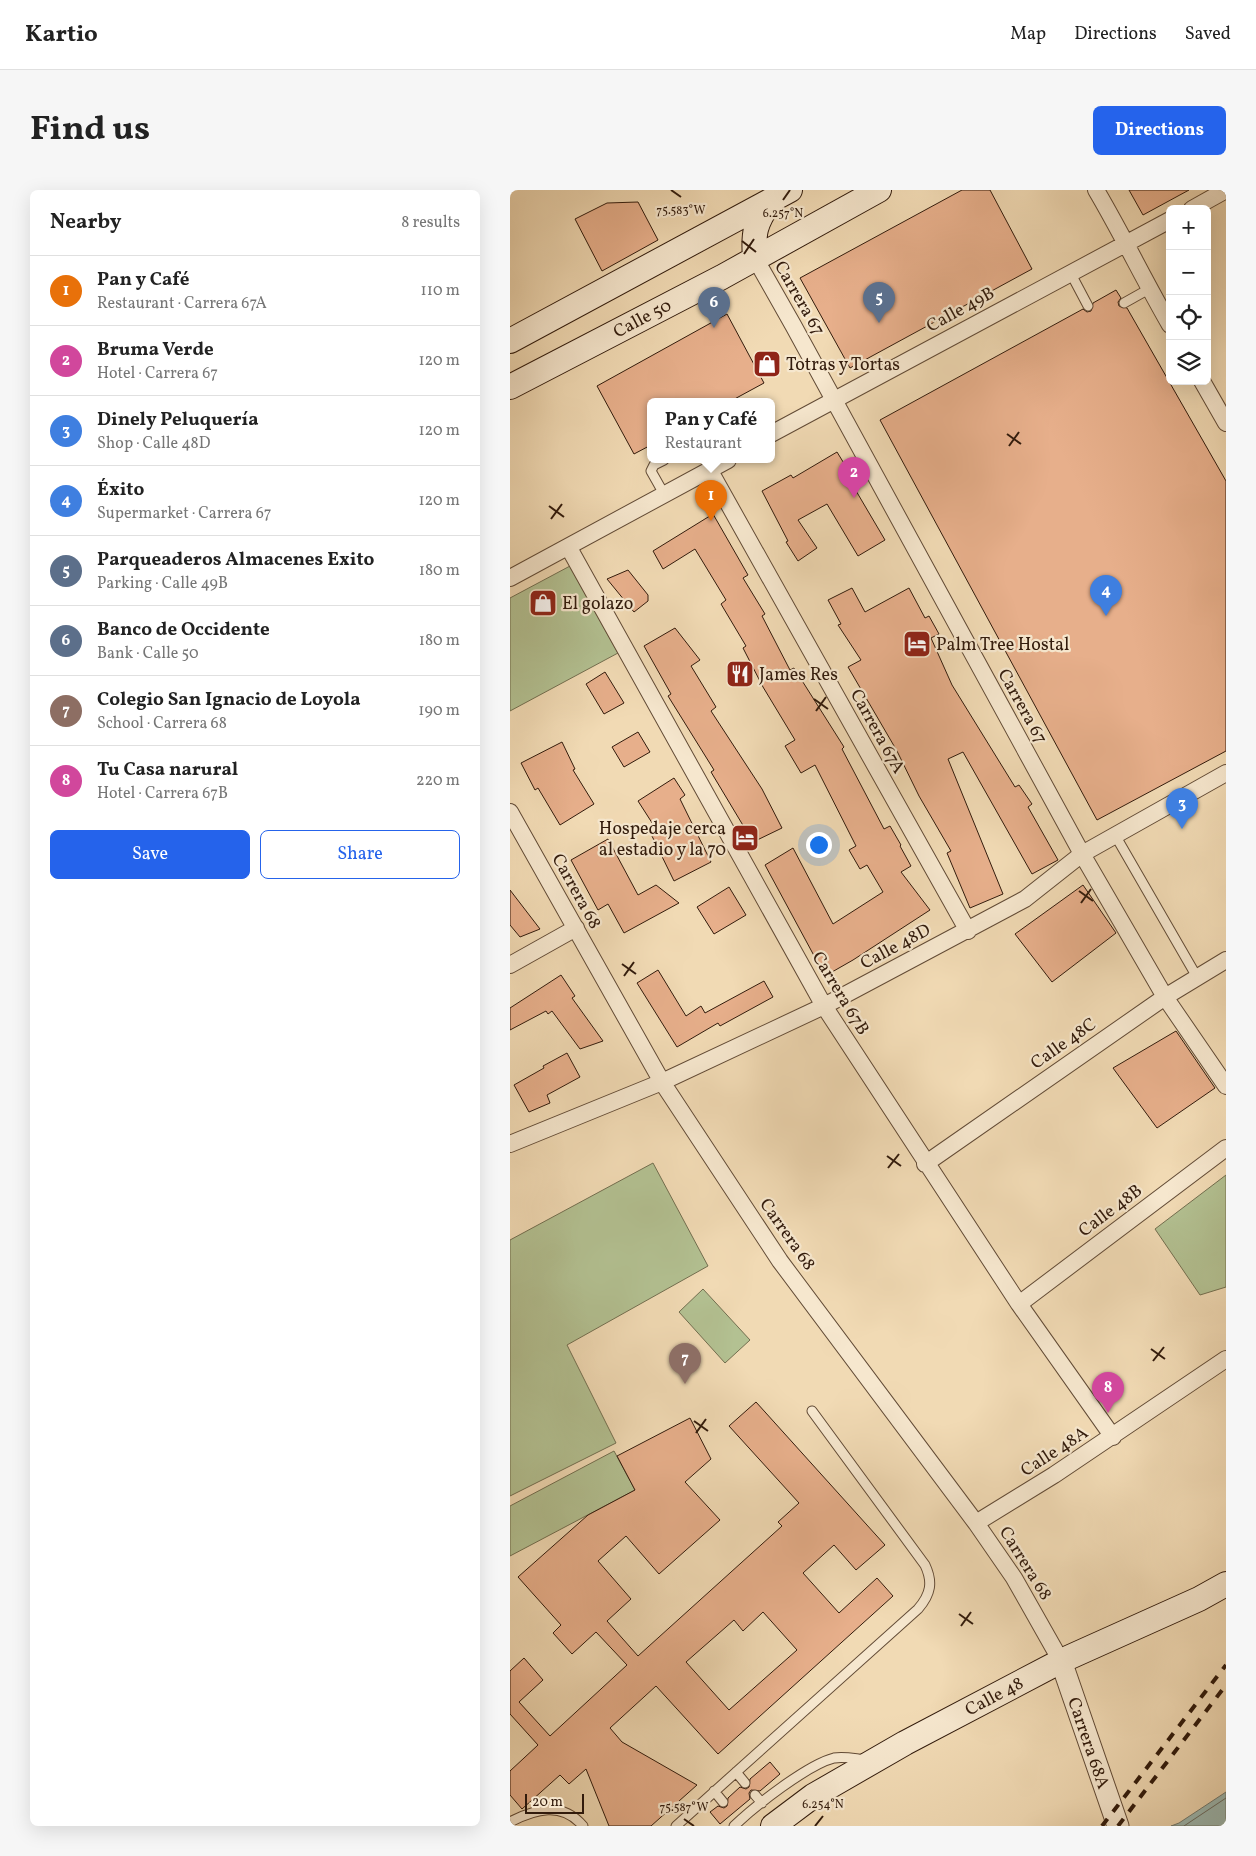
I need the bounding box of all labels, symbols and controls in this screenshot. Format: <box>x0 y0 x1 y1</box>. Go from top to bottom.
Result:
text: Kartio <box>25 18 98 52</box>
text: Map <box>1010 22 1046 47</box>
text: Directions <box>1074 22 1157 47</box>
text: Saved <box>1185 22 1231 47</box>
text: Find us <box>30 106 150 154</box>
button: Directions <box>1093 106 1226 155</box>
text: 75.583°W <box>656 203 706 219</box>
map controls <box>1166 205 1211 385</box>
button: + <box>1166 205 1211 250</box>
text: 6.257°N <box>763 206 803 222</box>
text: Nearby <box>50 208 121 237</box>
text: 8 results <box>401 212 460 234</box>
button: − <box>1166 250 1211 295</box>
street label: Carrera 67 <box>767 257 830 341</box>
text: Pan y Café <box>97 267 190 293</box>
text: 1 <box>63 280 69 302</box>
text: 110 m <box>421 280 460 302</box>
street label: Calle 49B <box>922 281 999 339</box>
pin: 5 <box>863 282 895 323</box>
pin: 6 <box>698 287 730 328</box>
text: Restaurant · Carrera 67A <box>97 293 267 315</box>
street label: Calle 50 <box>609 293 676 345</box>
button: locate <box>1166 295 1211 340</box>
text: Bruma Verde <box>97 337 214 363</box>
button: layers <box>1166 340 1211 385</box>
shop icon: Totras y Tortas <box>752 349 782 379</box>
text: 2 <box>62 350 70 372</box>
text: 120 m <box>418 350 460 372</box>
place label: Totras y Tortas <box>786 353 900 378</box>
text: Hotel · Carrera 67 <box>97 363 218 385</box>
popup <box>647 398 775 463</box>
text: Dinely Peluquería <box>97 407 259 433</box>
text: Pan y Café <box>665 407 757 433</box>
text: 3 <box>62 420 70 442</box>
text: 120 m <box>418 420 460 442</box>
text: Shop · Calle 48D <box>97 433 210 455</box>
text: Restaurant <box>665 433 742 455</box>
pin: 2 <box>838 457 870 498</box>
text: Éxito <box>97 477 144 503</box>
pin: 1 <box>695 480 727 521</box>
text: 4 <box>61 490 71 512</box>
text: 120 m <box>418 490 460 512</box>
text: Supermarket · Carrera 67 <box>97 503 272 525</box>
text: Parqueaderos Almacenes Exito <box>97 547 374 573</box>
text: 5 <box>62 560 70 582</box>
text: 180 m <box>419 560 460 582</box>
text: Parking · Calle 49B <box>97 573 228 595</box>
pin: 4 <box>1090 575 1122 616</box>
shop icon: El golazo <box>528 588 558 618</box>
place label: El golazo <box>562 592 633 617</box>
text: Banco de Occidente <box>97 617 270 643</box>
hotel icon: Palm Tree Hostal <box>902 629 932 659</box>
text: 6 <box>62 630 70 652</box>
text: 180 m <box>419 630 460 652</box>
place label: Palm Tree Hostal <box>936 633 1069 658</box>
text: Bank · Calle 50 <box>97 643 199 665</box>
restaurant icon: James Res <box>725 659 755 689</box>
place label: James Res <box>759 663 838 688</box>
street label: Carrera 67 <box>991 665 1053 749</box>
street label: Carrera 67A <box>843 685 910 779</box>
text: Colegio San Ignacio de Loyola <box>97 687 361 713</box>
text: 7 <box>62 700 70 722</box>
text: 190 m <box>418 700 460 722</box>
text: School · Carrera 68 <box>97 713 227 735</box>
text: Tu Casa narural <box>97 757 238 783</box>
text: 8 <box>62 770 70 792</box>
text: 220 m <box>416 770 460 792</box>
text: Hotel · Carrera 67B <box>97 783 228 805</box>
pin: 3 <box>1166 788 1198 829</box>
place label: Hospedaje cerca al estadio y la 70 <box>599 817 726 863</box>
hotel icon: Hospedaje cerca al estadio y la 70 <box>730 823 760 853</box>
button: Save <box>50 830 250 879</box>
button: Share <box>260 830 460 879</box>
your location <box>806 832 832 858</box>
street label: Carrera 68 <box>545 850 607 934</box>
street label: Calle 48D <box>856 918 935 976</box>
street label: Carrera 67B <box>805 947 875 1040</box>
street label: Calle 48C <box>1026 1013 1102 1076</box>
street label: Calle 48B <box>1074 1179 1148 1244</box>
street label: Carrera 68 <box>753 1194 821 1276</box>
pin: 7 <box>669 1343 701 1384</box>
pin: 8 <box>1092 1372 1124 1413</box>
street label: Calle 48A <box>1016 1421 1094 1483</box>
street label: Carrera 68 <box>992 1522 1057 1605</box>
street label: Calle 48 <box>961 1671 1028 1723</box>
street label: Carrera 68A <box>1060 1694 1115 1793</box>
scale bar <box>525 1791 584 1814</box>
text: 20 m <box>532 1793 563 1812</box>
text: 6.254°N <box>802 1797 844 1813</box>
text: 75.587°W <box>660 1800 709 1816</box>

